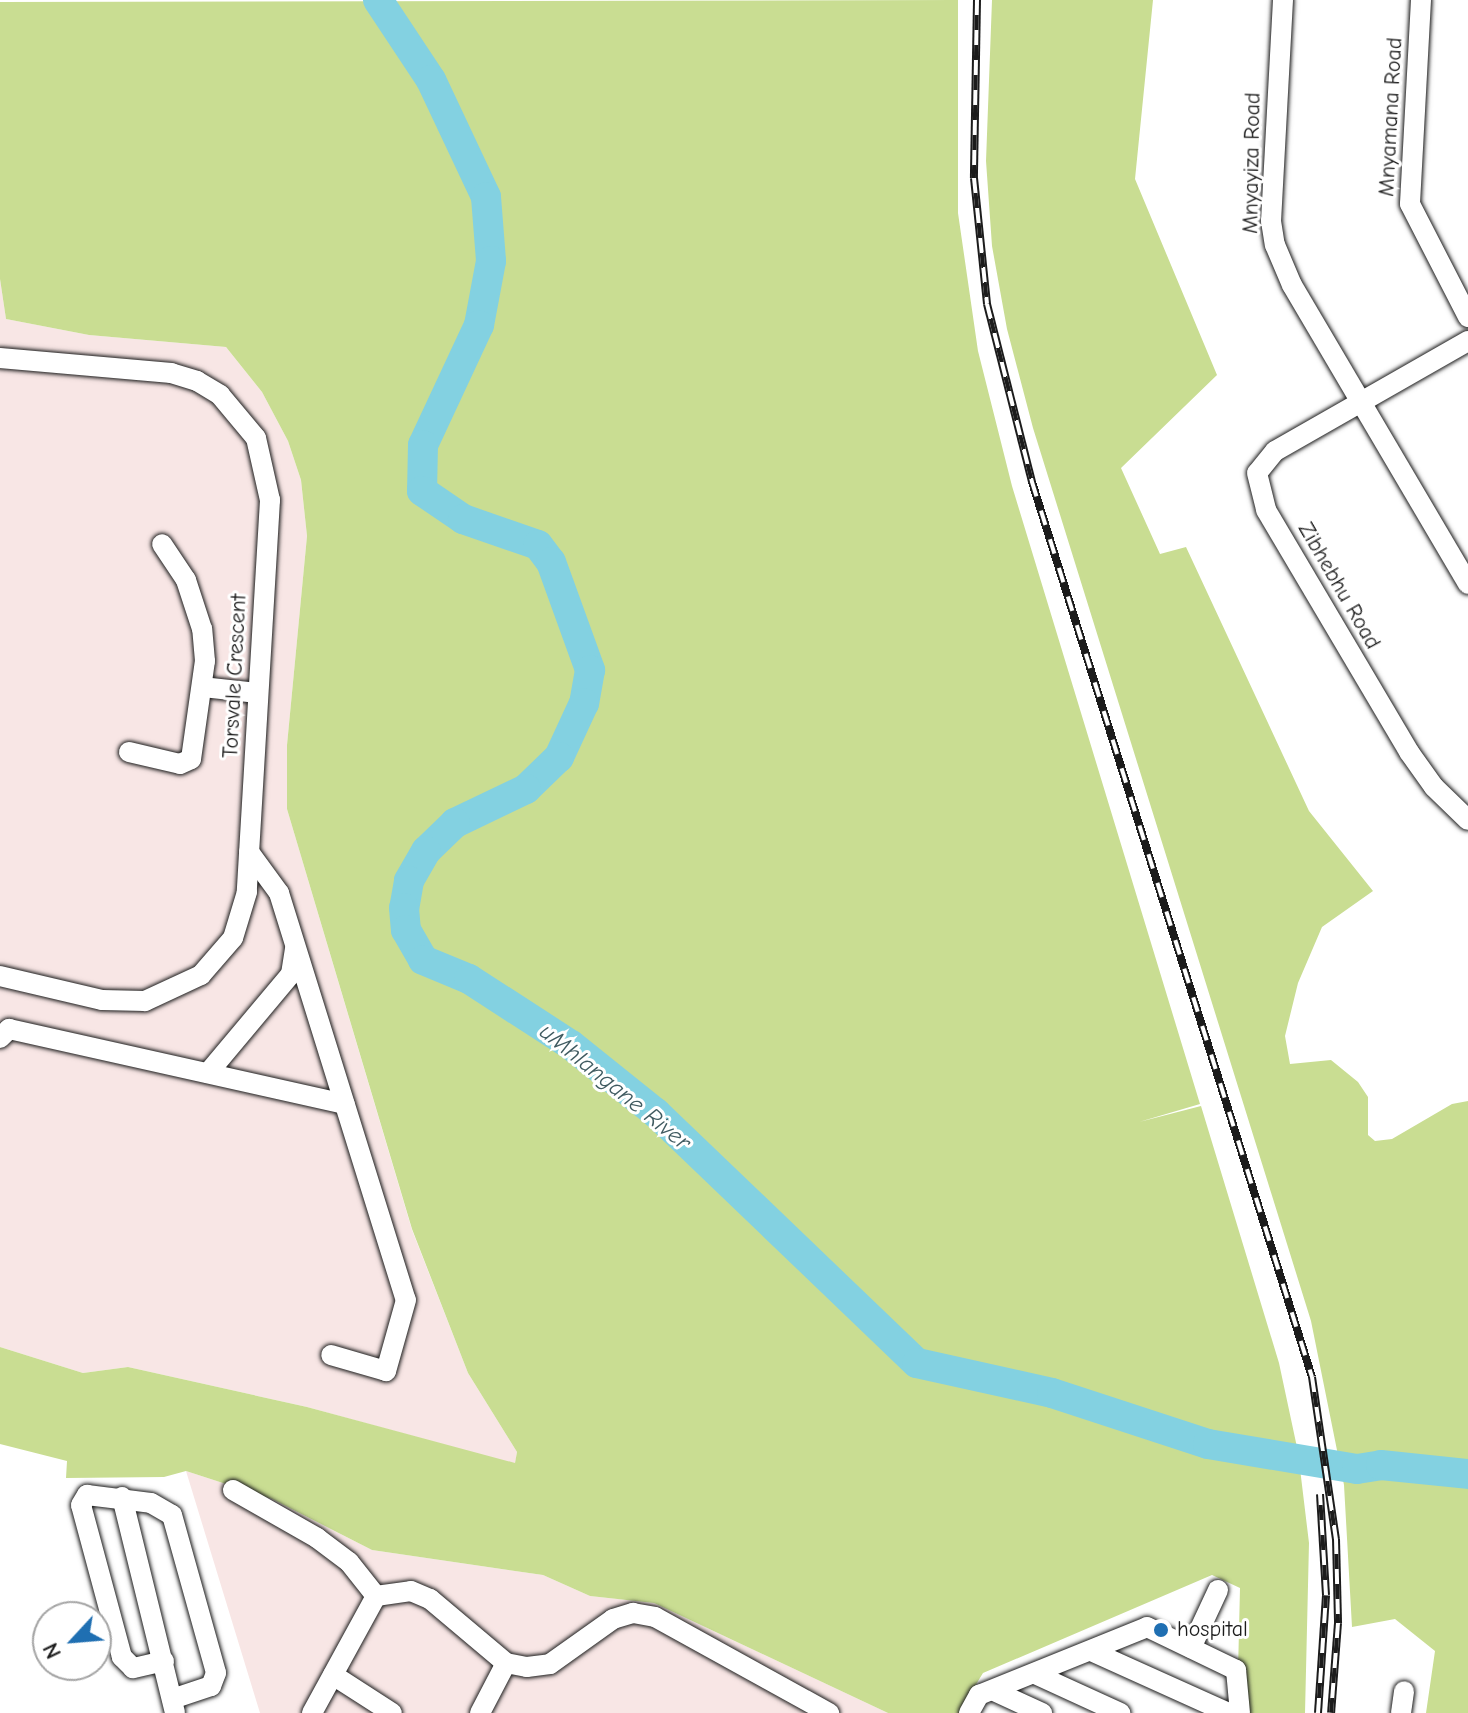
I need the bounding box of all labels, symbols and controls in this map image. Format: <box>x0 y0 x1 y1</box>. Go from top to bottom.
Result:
street label: Mnyamana Road <box>1374 37 1408 197</box>
street label: Mnyayiza Road <box>1238 92 1266 234</box>
street label: Zibhebhu Road <box>1292 518 1386 654</box>
street label: Torsvale Crescent <box>218 593 252 759</box>
water label: uMhlangane River <box>534 1017 696 1157</box>
north arrow <box>32 1601 112 1681</box>
place label: hospital <box>1177 1617 1248 1643</box>
marker: hospital <box>1152 1621 1170 1639</box>
text: N <box>37 1638 67 1663</box>

